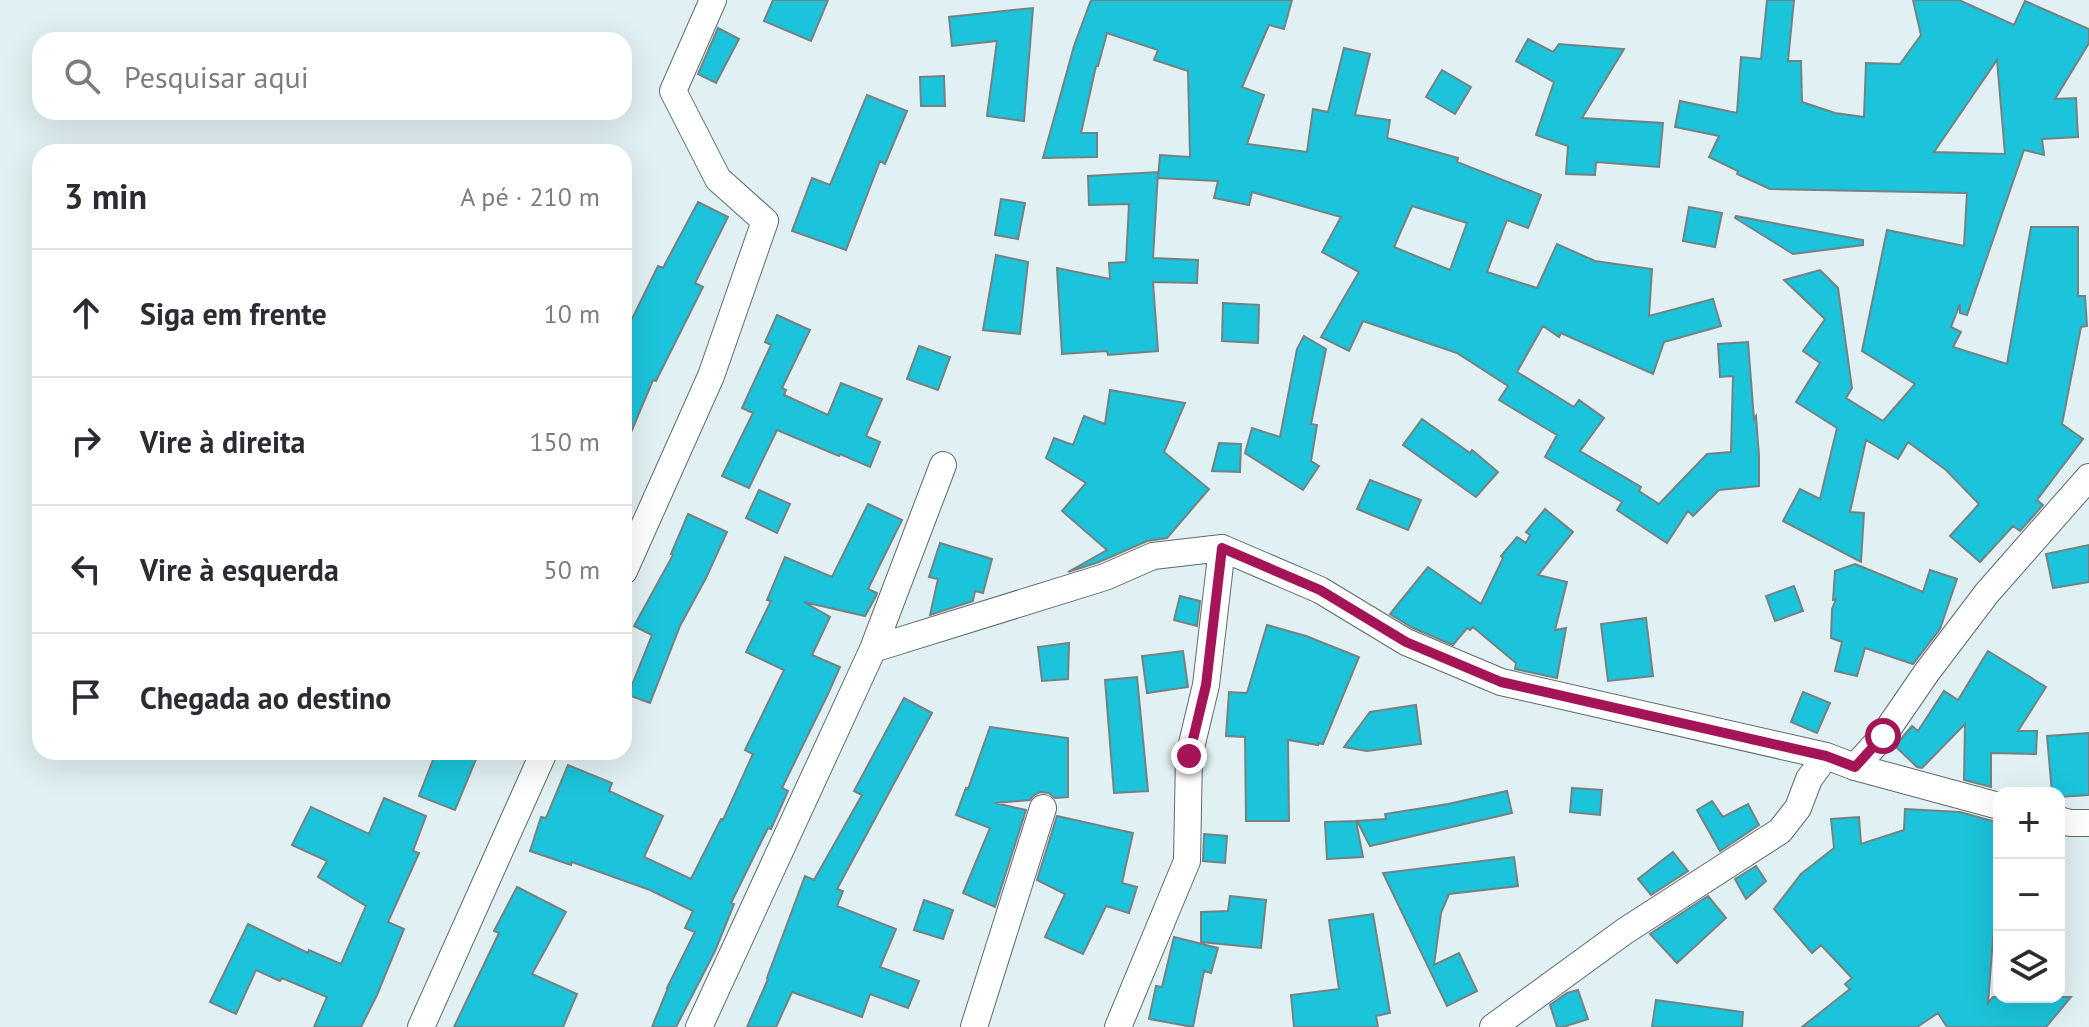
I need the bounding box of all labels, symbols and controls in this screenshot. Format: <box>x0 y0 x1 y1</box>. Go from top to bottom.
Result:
search box <box>32 32 632 120</box>
icon: search <box>60 54 104 98</box>
text: Pesquisar aqui <box>124 57 309 96</box>
text: 3 min <box>64 174 147 218</box>
text: A pé · 210 m <box>460 180 600 213</box>
icon: ahead <box>64 291 108 335</box>
text: Siga em frente <box>140 294 327 333</box>
text: 10 m <box>544 297 600 330</box>
icon: right <box>64 419 108 463</box>
text: Vire à direita <box>140 422 305 461</box>
text: 150 m <box>529 425 600 458</box>
icon: left <box>64 547 108 591</box>
text: Vire à esquerda <box>140 550 339 589</box>
text: 50 m <box>544 553 600 586</box>
icon: arrive <box>64 675 108 719</box>
text: Chegada ao destino <box>140 678 391 717</box>
route start <box>1865 718 1901 754</box>
route end <box>1171 738 1207 774</box>
map controls <box>1993 787 2065 1003</box>
button: + <box>1993 787 2065 859</box>
button: − <box>1993 859 2065 931</box>
button: layers <box>1993 931 2065 1003</box>

